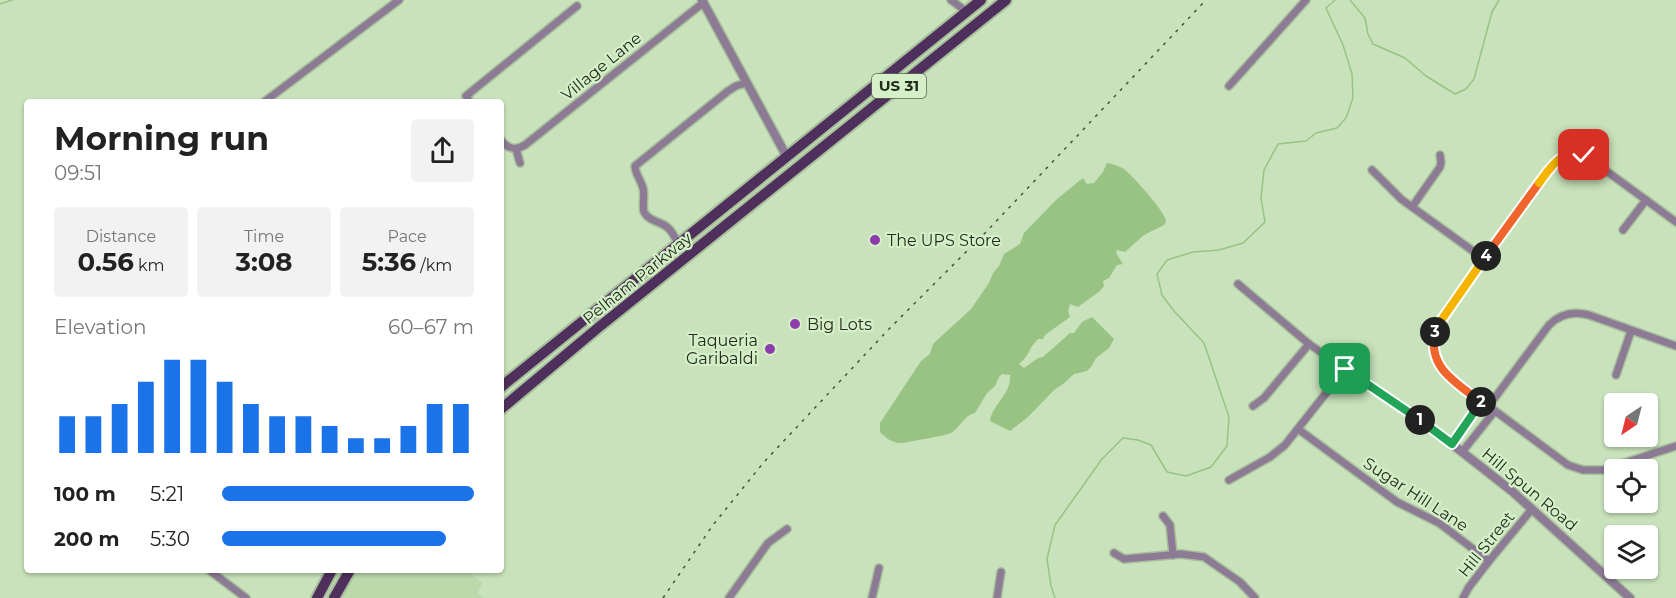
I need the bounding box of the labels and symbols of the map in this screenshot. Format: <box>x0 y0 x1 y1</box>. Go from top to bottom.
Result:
street label: Village Lane <box>557 28 645 104</box>
road number: US 31 <box>872 74 926 98</box>
pin <box>1558 129 1609 180</box>
street label: Pelham Parkway <box>579 229 696 328</box>
place label: The UPS Store <box>887 231 1001 250</box>
marker: The UPS Store <box>868 233 882 247</box>
pin: 4 <box>1471 241 1501 271</box>
place label: Big Lots <box>807 315 872 334</box>
marker: Big Lots <box>788 317 802 331</box>
pin: 3 <box>1420 317 1450 347</box>
place label: Taqueria Garibaldi <box>686 331 758 368</box>
marker: Taqueria Garibaldi <box>763 342 777 356</box>
pin <box>1319 343 1370 394</box>
pin: 2 <box>1466 387 1496 417</box>
north arrow <box>1604 393 1658 447</box>
pin: 1 <box>1405 405 1435 435</box>
street label: Hill Spun Road <box>1478 444 1581 535</box>
street label: Sugar Hill Lane <box>1360 453 1472 535</box>
street label: Hill Street <box>1454 507 1519 581</box>

